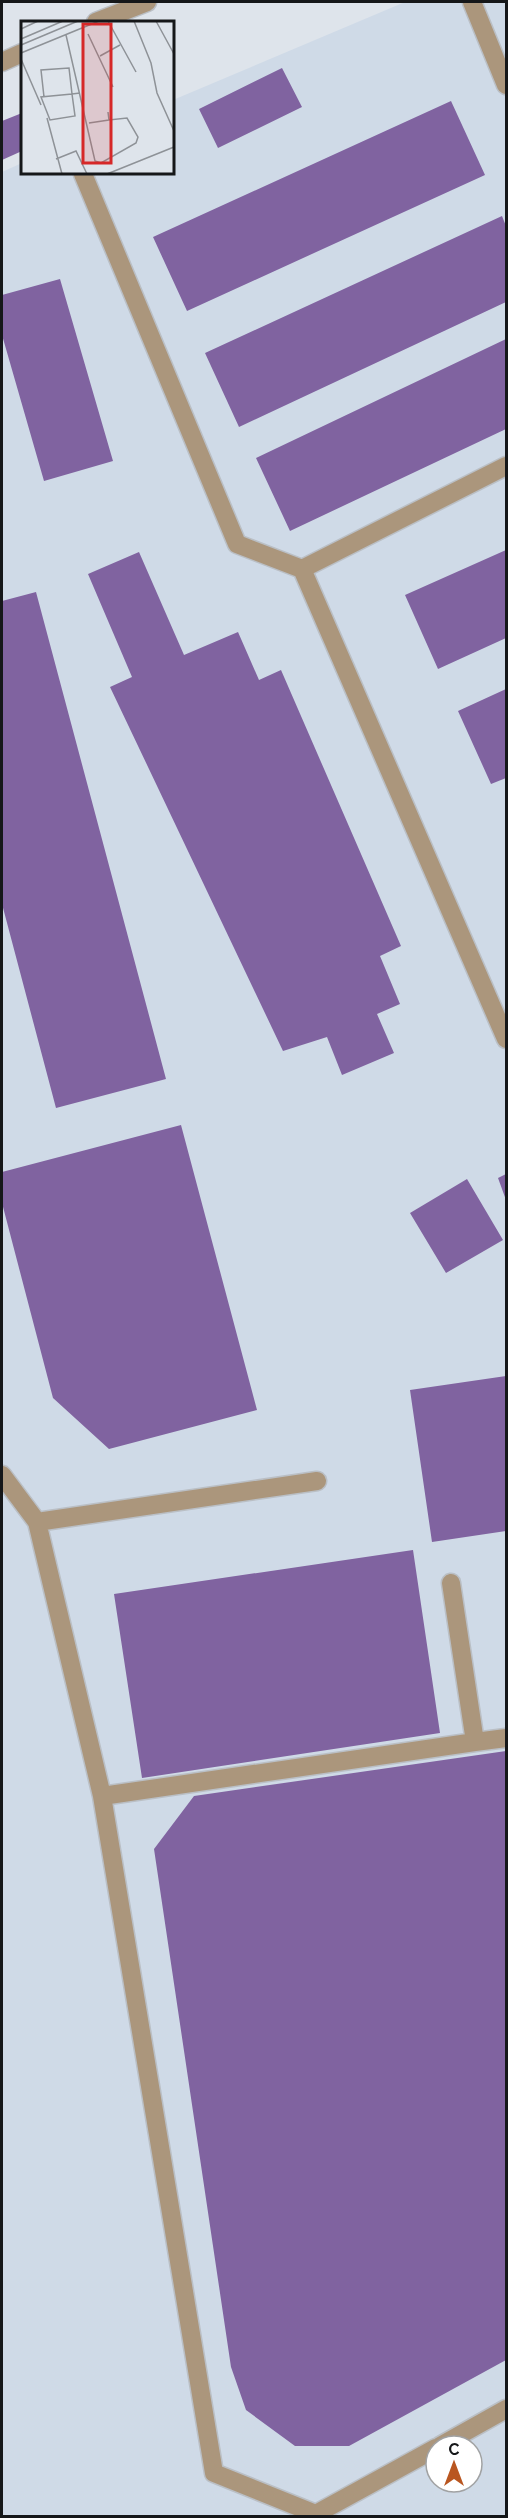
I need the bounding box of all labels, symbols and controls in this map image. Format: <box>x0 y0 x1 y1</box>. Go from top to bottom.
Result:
inset map <box>21 21 174 174</box>
north arrow <box>424 2434 484 2494</box>
text: С <box>449 2440 460 2459</box>

